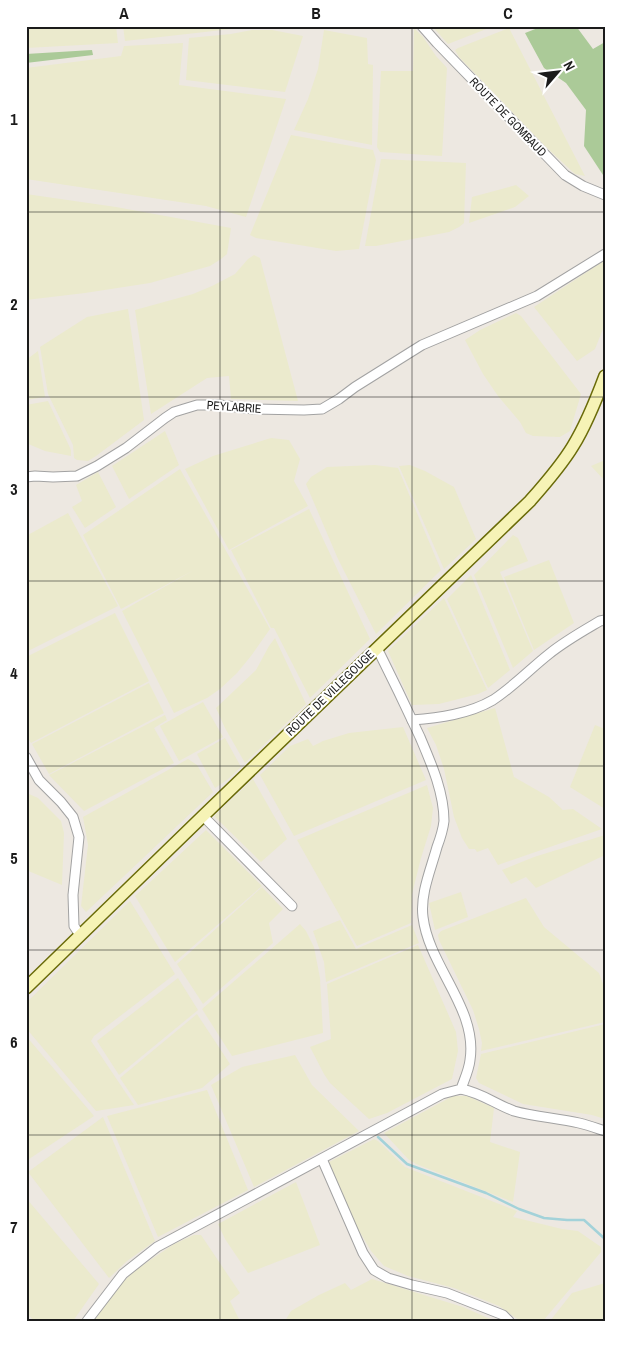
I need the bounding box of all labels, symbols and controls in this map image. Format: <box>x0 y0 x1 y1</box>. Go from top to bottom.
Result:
text: A <box>119 2 129 24</box>
text: B <box>311 2 321 24</box>
text: C <box>503 2 513 24</box>
north arrow <box>534 48 584 98</box>
text: N <box>560 58 579 74</box>
street label: ROUTE DE GOMBAUD <box>466 74 550 160</box>
text: 1 <box>10 108 18 130</box>
text: 2 <box>10 293 18 315</box>
street label: PEYLABRIE <box>206 397 262 417</box>
text: 3 <box>10 478 18 500</box>
street label: ROUTE DE VILLEGOUGE <box>282 647 378 739</box>
text: 4 <box>10 662 18 684</box>
text: 5 <box>10 847 18 869</box>
text: 6 <box>10 1031 18 1053</box>
text: 7 <box>10 1216 18 1238</box>

